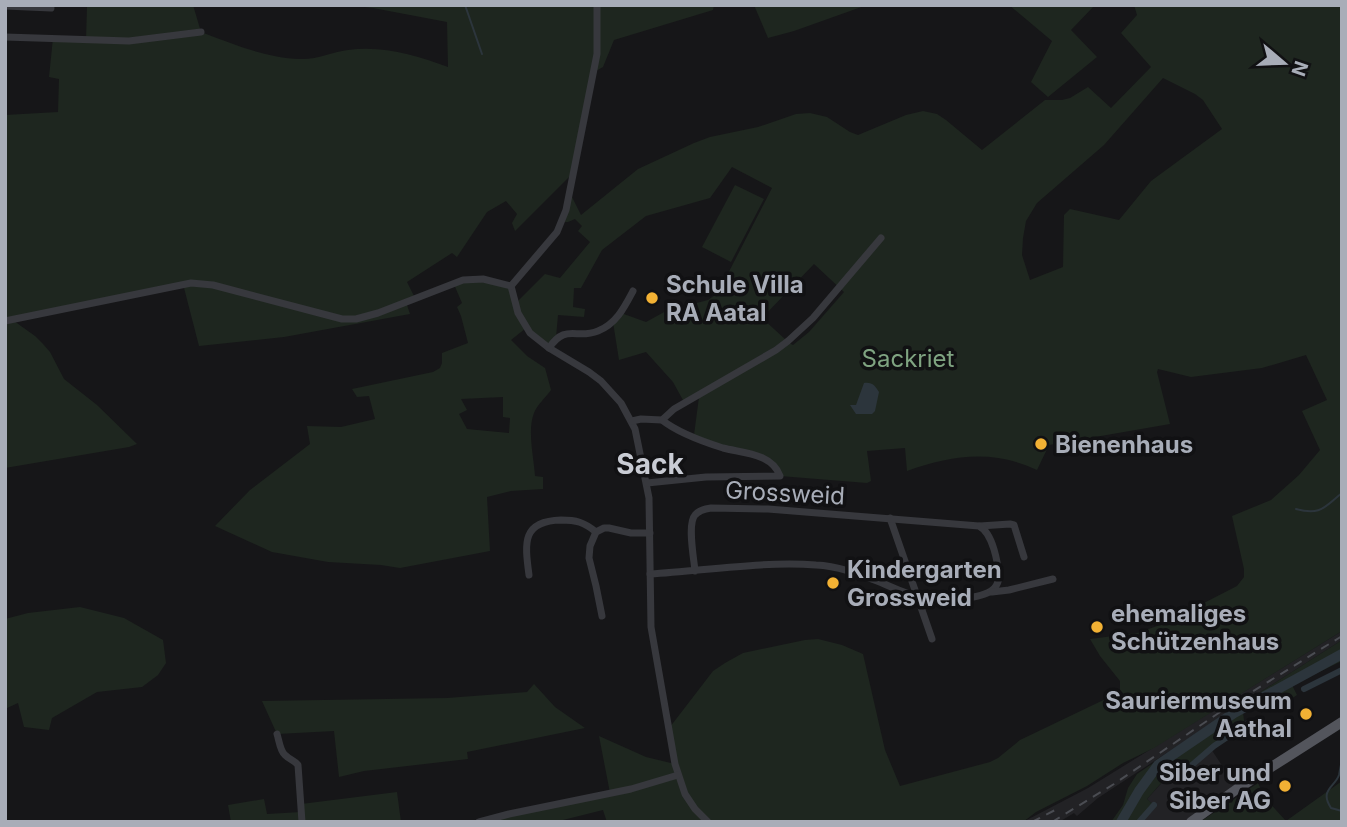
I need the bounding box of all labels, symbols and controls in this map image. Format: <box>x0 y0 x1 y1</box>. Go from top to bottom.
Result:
north arrow <box>1249 28 1319 98</box>
text: N <box>1286 58 1313 79</box>
place label: Schule Villa RA Aatal <box>666 270 804 327</box>
marker: Schule Villa RA Aatal <box>644 290 660 306</box>
park label: Sackriet <box>862 344 955 373</box>
place label: Bienenhaus <box>1055 430 1193 459</box>
marker: Bienenhaus <box>1033 436 1049 452</box>
district label: Sack <box>616 447 684 481</box>
street label: Grossweid <box>724 475 846 511</box>
place label: Kindergarten Grossweid <box>847 555 1002 612</box>
marker: Kindergarten Grossweid <box>825 575 841 591</box>
place label: ehemaliges Schützenhaus <box>1111 599 1279 656</box>
marker: ehemaliges Schützenhaus <box>1089 619 1105 635</box>
place label: Sauriermuseum Aathal <box>1105 686 1292 743</box>
marker: Sauriermuseum Aathal <box>1298 706 1314 722</box>
place label: Siber und Siber AG <box>1159 758 1271 815</box>
marker: Siber und Siber AG <box>1277 778 1293 794</box>

